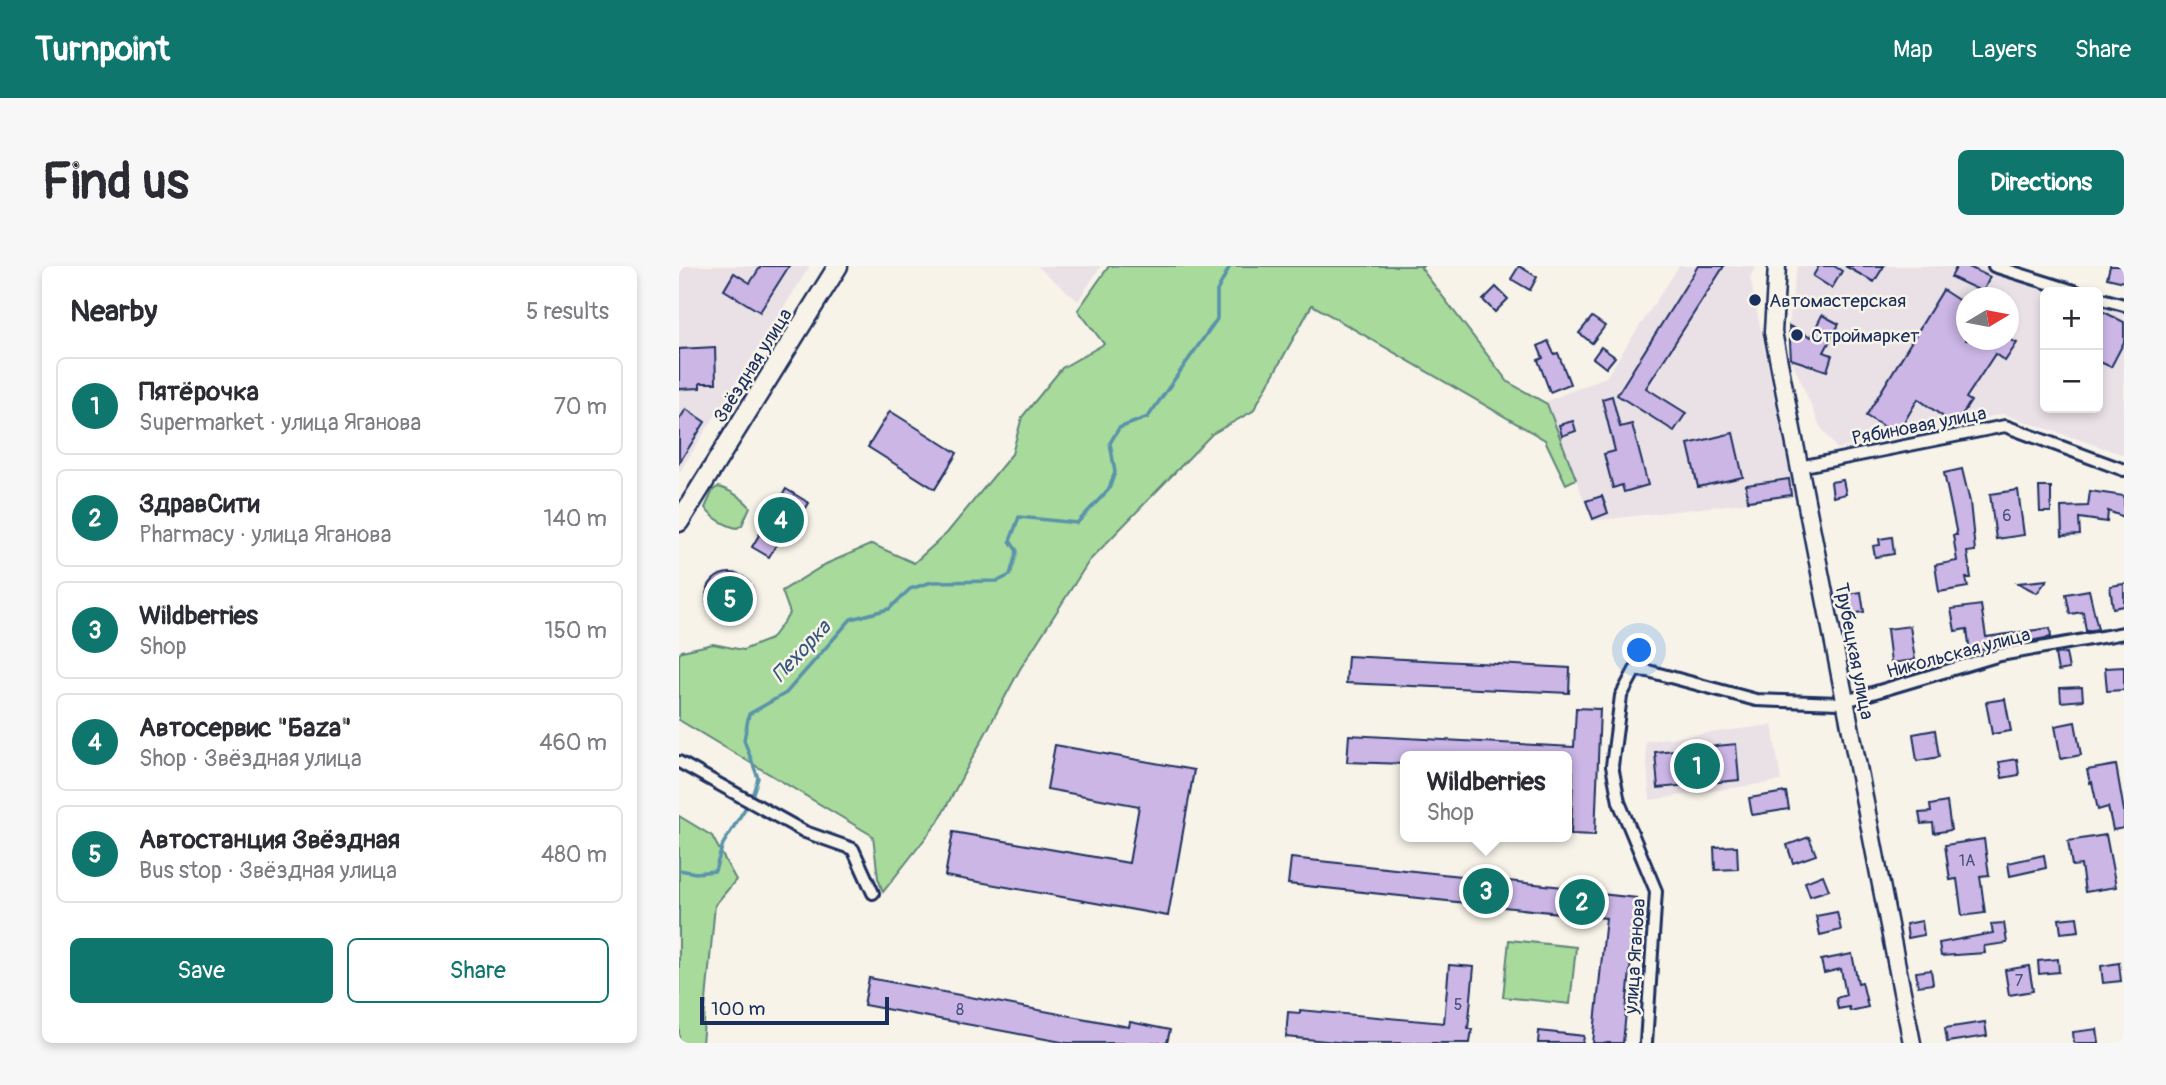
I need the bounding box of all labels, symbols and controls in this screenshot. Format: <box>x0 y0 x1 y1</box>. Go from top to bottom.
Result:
text: Turnpoint <box>35 29 170 70</box>
text: Map <box>1893 35 1933 64</box>
text: Layers <box>1971 35 2037 64</box>
text: Share <box>2075 35 2131 64</box>
button: Directions <box>1958 150 2124 215</box>
text: Find us <box>42 152 189 213</box>
north arrow <box>1956 287 2019 350</box>
map controls <box>2040 287 2103 413</box>
button: + <box>2040 287 2103 350</box>
place label: Автомастерская <box>1769 289 1906 313</box>
marker: Автомастерская <box>1747 292 1763 308</box>
text: Nearby <box>70 293 157 330</box>
text: 5 results <box>526 297 609 326</box>
street label: Звёздная улица <box>708 304 798 427</box>
place label: Строймаркет <box>1811 324 1920 348</box>
marker: Строймаркет <box>1789 327 1805 343</box>
button: − <box>2040 350 2103 413</box>
text: Пятёрочка <box>139 376 259 408</box>
text: 1 <box>91 392 100 421</box>
text: 70 m <box>554 392 607 421</box>
street label: Рябиновая улица <box>1850 401 1988 451</box>
text: Supermarket · улица Яганова <box>139 408 421 437</box>
text: ЗдравСити <box>139 488 260 520</box>
pin: 4 <box>758 494 804 546</box>
text: 2 <box>89 504 101 533</box>
text: 140 m <box>544 504 607 533</box>
house number: 6 <box>2002 506 2012 526</box>
text: Pharmacy · улица Яганова <box>139 520 391 549</box>
pin: 5 <box>707 573 753 625</box>
street label: Трубецкая улица <box>1829 581 1879 722</box>
text: Wildberries <box>139 600 258 632</box>
water label: Пехорка <box>766 614 838 688</box>
text: 3 <box>89 616 101 645</box>
text: 150 m <box>544 616 607 645</box>
street label: Никольская улица <box>1884 622 2033 684</box>
text: Shop <box>139 632 187 661</box>
your location <box>1622 633 1656 667</box>
text: Автосервис "Баzа" <box>139 712 352 744</box>
text: 4 <box>88 728 102 757</box>
text: 460 m <box>539 728 607 757</box>
pin: 1 <box>1674 740 1720 792</box>
text: Shop · Звёздная улица <box>139 744 362 773</box>
popup <box>1400 751 1572 842</box>
text: Wildberries <box>1427 766 1545 798</box>
text: Shop <box>1427 798 1474 827</box>
text: Автостанция Звёздная <box>139 824 400 856</box>
text: 5 <box>89 840 101 869</box>
text: 480 m <box>541 840 607 869</box>
house number: 1А <box>1959 851 1975 871</box>
text: Bus stop · Звёздная улица <box>139 856 397 885</box>
pin: 3 <box>1463 865 1509 917</box>
pin: 2 <box>1559 876 1605 928</box>
street label: улица Яганова <box>1619 897 1651 1016</box>
button: Save <box>70 938 333 1003</box>
button: Share <box>347 938 609 1003</box>
house number: 7 <box>2015 971 2024 991</box>
scale bar <box>700 994 889 1026</box>
house number: 5 <box>1454 995 1462 1015</box>
text: 100 m <box>711 997 765 1021</box>
house number: 8 <box>956 1000 964 1020</box>

